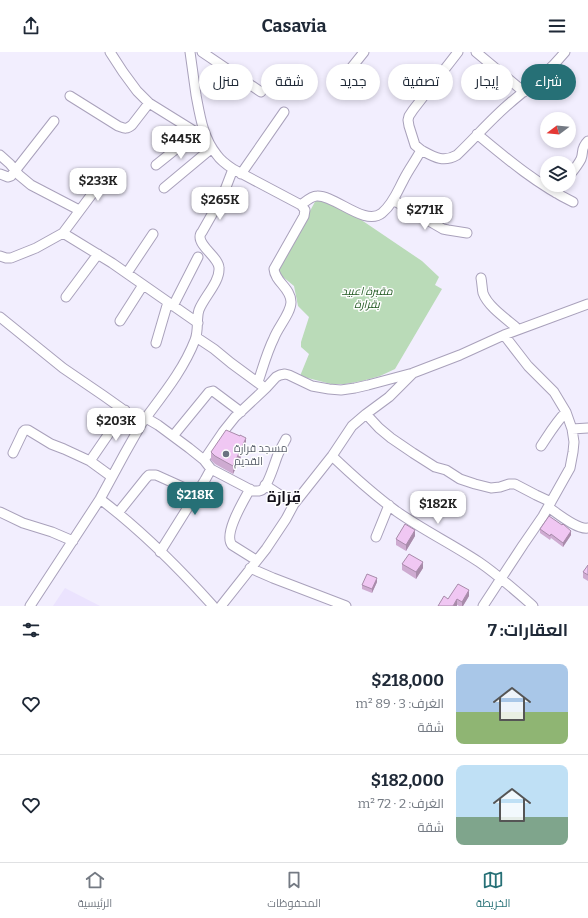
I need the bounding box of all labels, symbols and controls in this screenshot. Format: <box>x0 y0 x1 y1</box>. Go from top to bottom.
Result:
icon: share <box>20 15 42 37</box>
text: Casavia <box>261 15 327 37</box>
icon: menu <box>546 15 568 37</box>
chip: منزل <box>199 64 253 100</box>
chip: شقة <box>261 64 318 100</box>
chip: جديد <box>326 64 380 100</box>
chip: تصفية <box>388 64 453 100</box>
chip: إيجار <box>461 64 513 100</box>
chip: شراء <box>521 64 576 100</box>
north arrow <box>540 112 576 148</box>
map controls <box>540 112 576 192</box>
pin: $445K <box>153 126 209 160</box>
text: $445K <box>161 131 201 146</box>
button: layers <box>540 156 576 192</box>
pin: $233K <box>70 168 126 202</box>
text: $233K <box>78 173 118 188</box>
pin: $265K <box>192 187 248 221</box>
text: $265K <box>200 192 240 207</box>
pin: $271K <box>397 197 453 231</box>
text: $271K <box>406 202 444 217</box>
park label: مقبرة اعبيد بقرارة <box>342 285 393 311</box>
pin: $203K <box>88 408 144 442</box>
text: $203K <box>96 413 136 428</box>
place label: مسجد قرارة القديم <box>234 442 288 469</box>
marker: مسجد قرارة القديم <box>221 449 231 459</box>
pin: $218K <box>167 482 223 516</box>
text: $218K <box>176 487 214 502</box>
district label: قِرَارَة <box>267 488 301 506</box>
pin: $182K <box>410 491 466 525</box>
text: $182K <box>419 496 457 511</box>
icon: filters <box>20 619 42 641</box>
text: العقارات: 7 <box>488 620 568 641</box>
text: $218,000 <box>371 670 444 691</box>
icon: home <box>488 680 536 728</box>
icon: heart <box>20 693 42 715</box>
text: الغرف: 3 · 89 m² <box>356 696 444 711</box>
text: شقة <box>417 720 444 735</box>
text: $182,000 <box>371 770 444 791</box>
icon: home <box>488 781 536 829</box>
icon: heart <box>20 794 42 816</box>
text: الغرف: 2 · 72 m² <box>358 796 444 811</box>
text: شقة <box>417 820 444 835</box>
tab: الرئيسية <box>78 869 112 913</box>
tab: المحفوظات <box>267 869 321 913</box>
tab: الخريطة <box>476 869 510 913</box>

